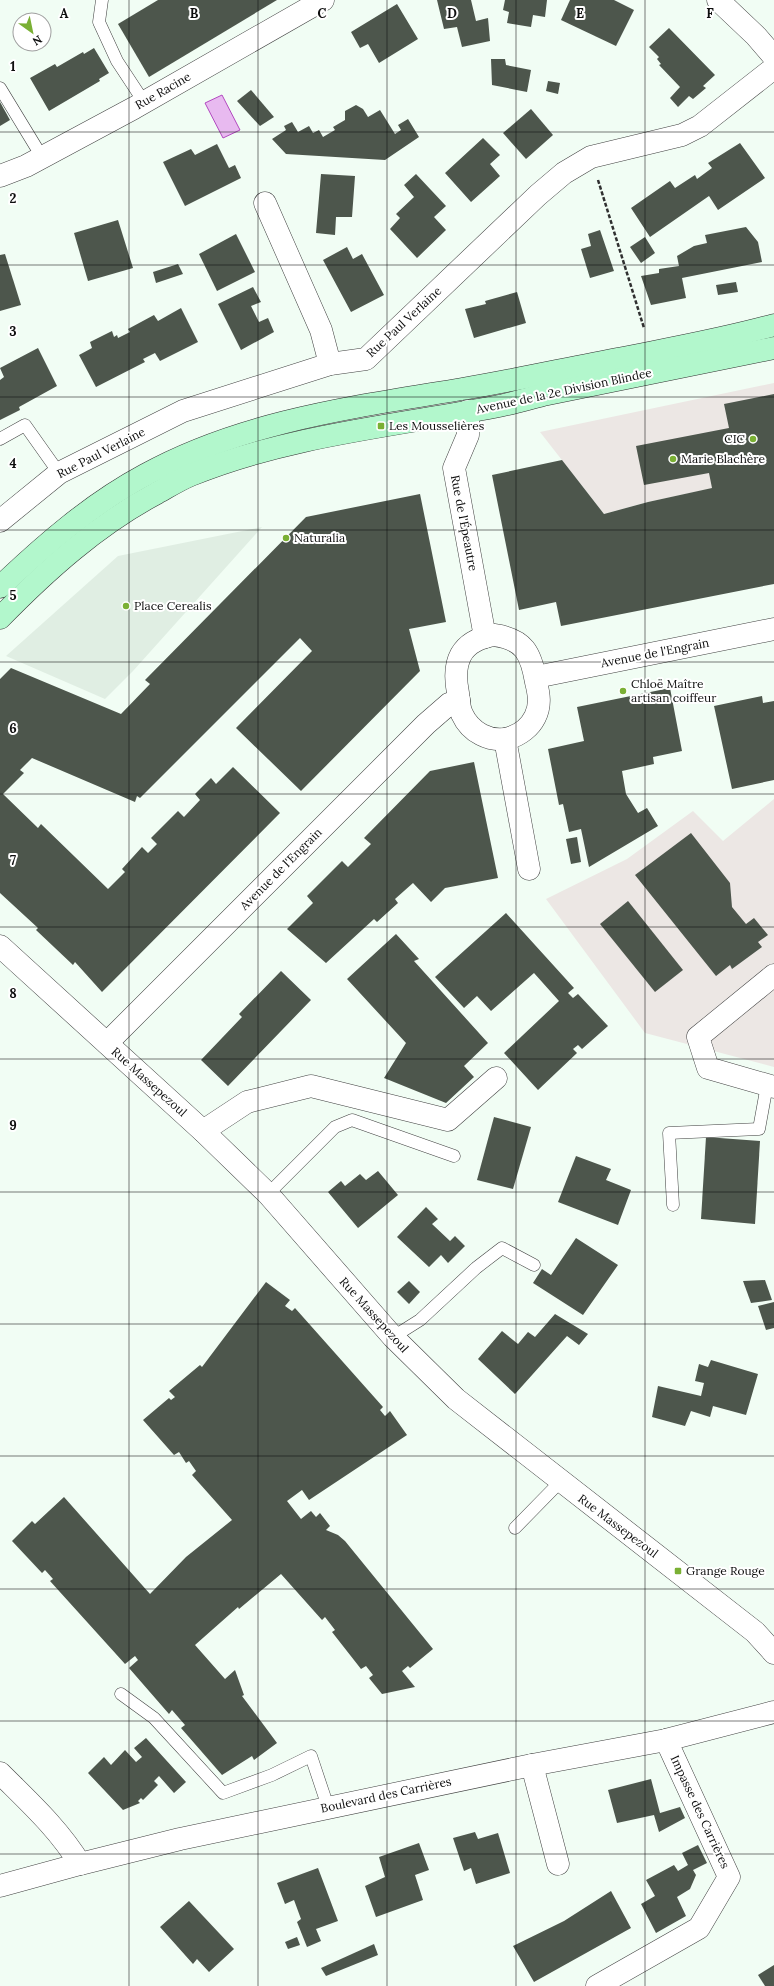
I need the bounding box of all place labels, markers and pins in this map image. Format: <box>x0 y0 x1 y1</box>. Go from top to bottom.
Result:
place label: Les Mousselières <box>389 418 485 433</box>
marker: Les Mousselières <box>376 421 386 431</box>
place label: CIC <box>724 431 746 446</box>
marker: CIC <box>748 434 758 444</box>
place label: Marie Blachère <box>681 451 765 466</box>
marker: Marie Blachère <box>668 454 678 464</box>
place label: Naturalia <box>294 530 345 545</box>
marker: Naturalia <box>281 533 291 543</box>
place label: Place Cerealis <box>134 598 212 613</box>
marker: Place Cerealis <box>121 601 131 611</box>
place label: Chloë Maître artisan coiffeur <box>631 676 717 705</box>
marker: Chloë Maître artisan coiffeur <box>618 686 628 696</box>
place label: Grange Rouge <box>686 1563 765 1578</box>
marker: Grange Rouge <box>673 1566 683 1576</box>

